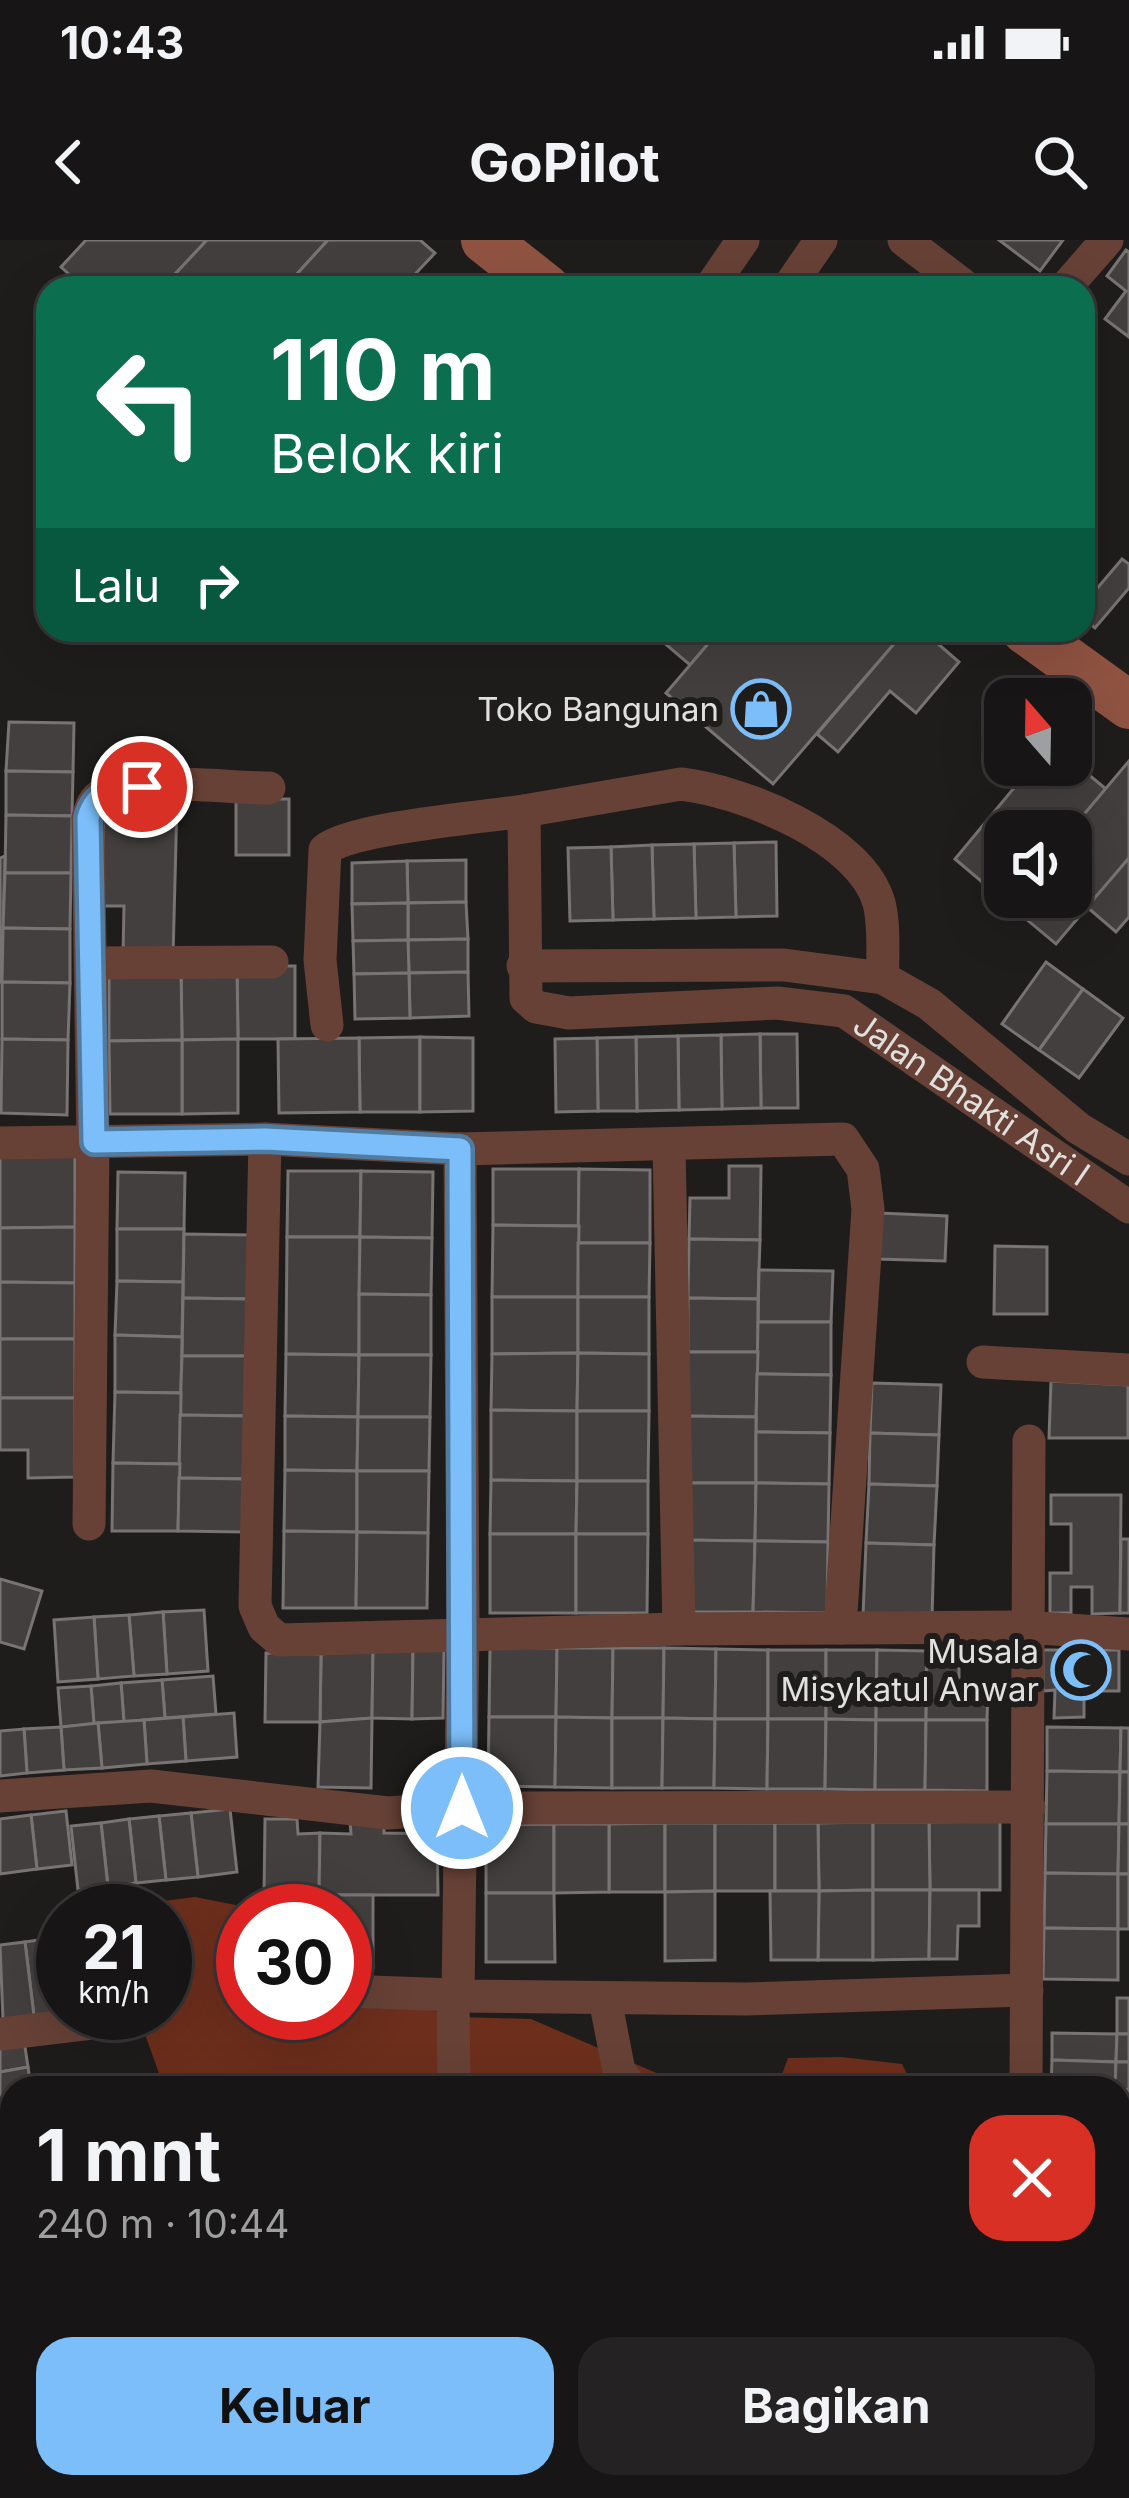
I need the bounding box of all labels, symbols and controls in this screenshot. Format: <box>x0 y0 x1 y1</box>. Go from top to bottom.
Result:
text: 10:43 <box>60 15 184 70</box>
icon: back <box>36 129 102 195</box>
icon: search <box>1027 129 1093 195</box>
text: GoPilot <box>469 130 660 195</box>
text: 110 m <box>270 319 496 420</box>
icon: left <box>72 324 228 480</box>
text: Belok kiri <box>270 421 504 486</box>
icon: right <box>184 552 250 618</box>
text: Lalu <box>72 558 160 613</box>
shop icon: Toko Bangunan <box>730 678 792 740</box>
north arrow <box>984 678 1092 786</box>
map controls <box>984 678 1092 918</box>
place label: Toko Bangunan <box>477 689 719 729</box>
pin <box>91 736 193 838</box>
icon: arrive <box>109 754 175 820</box>
button: sound <box>984 810 1092 918</box>
street label: Jalan Bhakti Asri I <box>846 1004 1097 1194</box>
place label: Musala Misykatul Anwar <box>781 1631 1039 1709</box>
mosque icon: Musala Misykatul Anwar <box>1050 1639 1112 1701</box>
position arrow <box>399 1745 525 1871</box>
speed limit sign: 30 <box>216 1884 372 2040</box>
text: 21 <box>82 1911 146 1983</box>
text: km/h <box>78 1974 150 2010</box>
text: 1 mnt <box>36 2111 221 2198</box>
button: close <box>969 2115 1095 2241</box>
text: 240 m · 10:44 <box>36 2200 289 2247</box>
button: Keluar <box>36 2337 554 2475</box>
button: Bagikan <box>578 2337 1095 2475</box>

